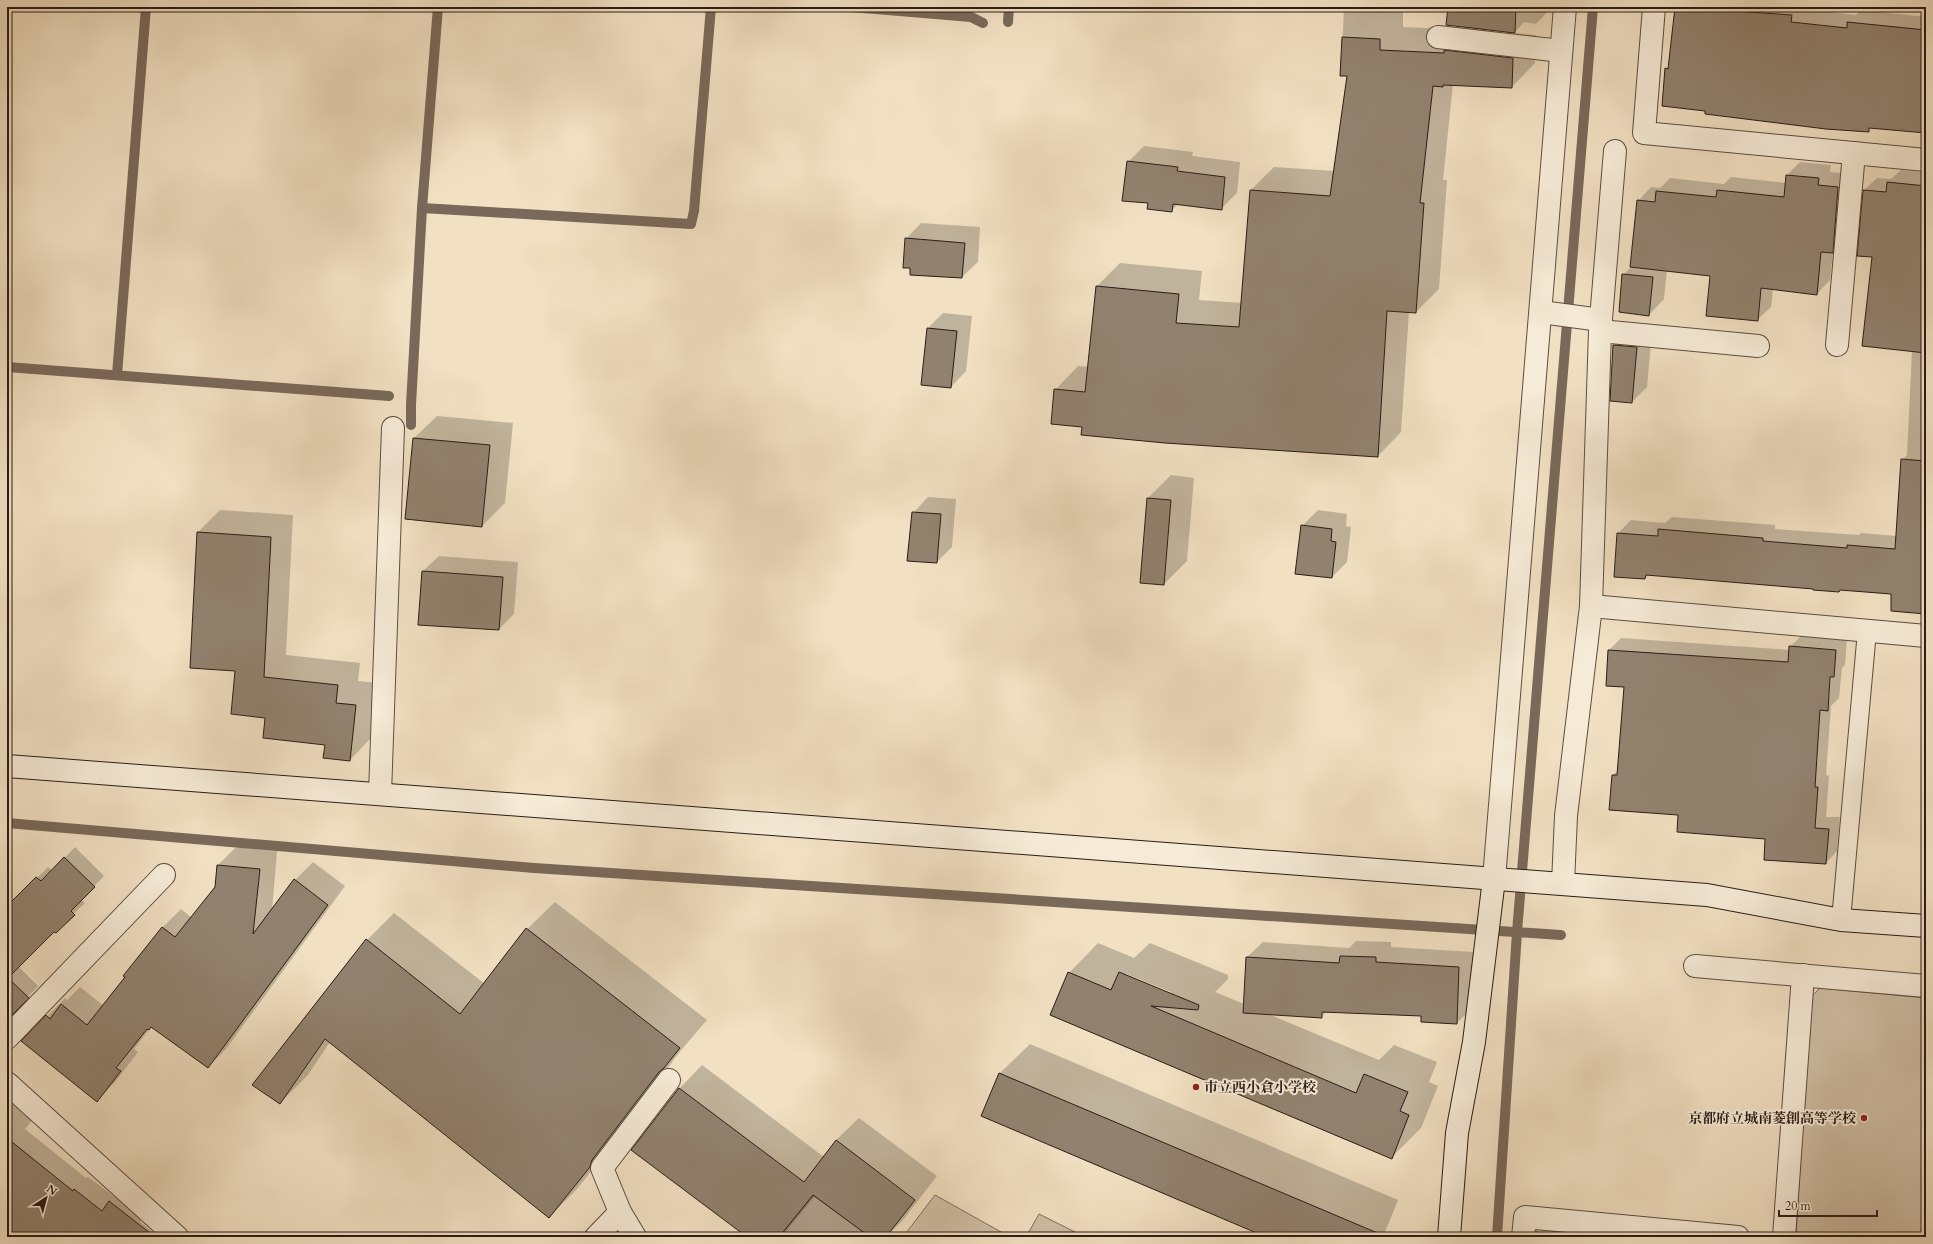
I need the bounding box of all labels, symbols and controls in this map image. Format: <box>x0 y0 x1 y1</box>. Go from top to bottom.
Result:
place label: 市立西小倉小学校 <box>1204 1078 1316 1097</box>
marker: 市立西小倉小学校 <box>1191 1082 1201 1092</box>
place label: 京都府立城南菱創高等学校 <box>1688 1109 1856 1128</box>
marker: 京都府立城南菱創高等学校 <box>1859 1113 1869 1123</box>
north arrow <box>26 1178 66 1218</box>
text: N <box>43 1181 60 1199</box>
scale bar <box>1779 1192 1877 1218</box>
text: 20 m <box>1785 1198 1812 1214</box>

